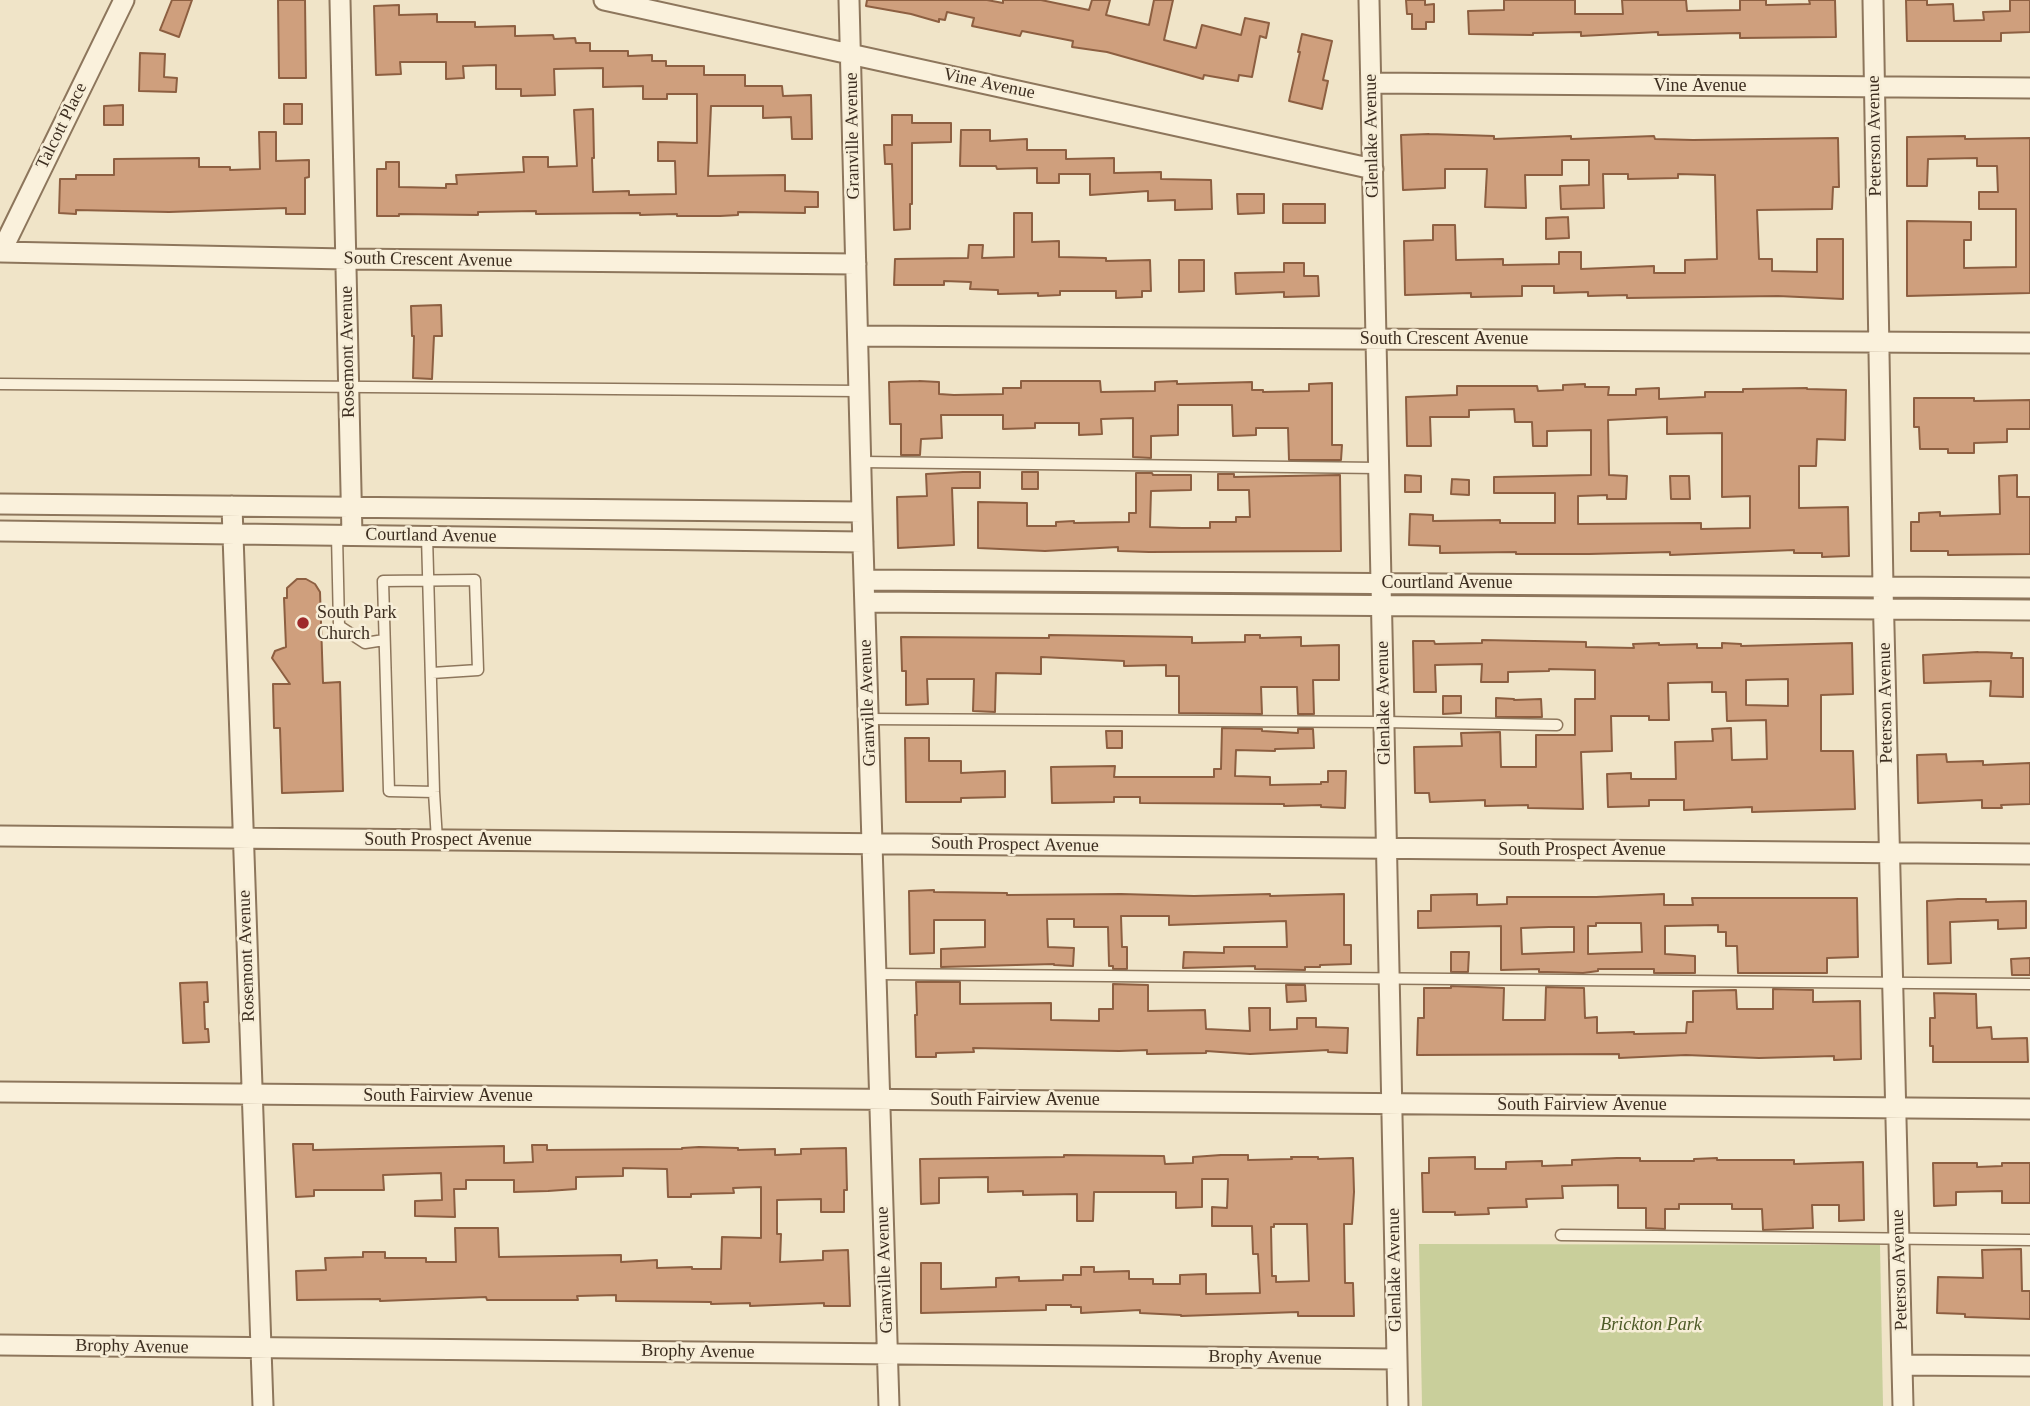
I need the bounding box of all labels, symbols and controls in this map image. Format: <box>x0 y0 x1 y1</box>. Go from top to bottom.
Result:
street label: Vine Avenue <box>941 64 1037 104</box>
street label: Granville Avenue <box>841 72 865 200</box>
street label: Glenlake Avenue <box>1360 74 1384 198</box>
street label: Vine Avenue <box>1653 75 1747 97</box>
street label: Peterson Avenue <box>1863 75 1887 197</box>
street label: Talcott Place <box>32 79 92 173</box>
street label: South Crescent Avenue <box>344 248 512 272</box>
street label: Rosemont Avenue <box>336 286 360 418</box>
street label: South Crescent Avenue <box>1360 328 1528 350</box>
street label: Courtland Avenue <box>365 524 497 548</box>
street label: Courtland Avenue <box>1381 572 1513 594</box>
place label: South Park Church <box>317 602 397 644</box>
marker: South Park Church <box>295 615 311 631</box>
street label: Granville Avenue <box>855 639 881 767</box>
street label: Glenlake Avenue <box>1372 641 1396 765</box>
street label: Peterson Avenue <box>1874 642 1898 764</box>
street label: South Prospect Avenue <box>364 829 532 851</box>
street label: South Prospect Avenue <box>931 833 1099 857</box>
street label: South Prospect Avenue <box>1498 839 1666 861</box>
street label: Rosemont Avenue <box>234 890 260 1022</box>
street label: South Fairview Avenue <box>363 1085 533 1107</box>
street label: South Fairview Avenue <box>930 1089 1100 1111</box>
street label: South Fairview Avenue <box>1497 1094 1667 1116</box>
street label: Granville Avenue <box>872 1206 898 1334</box>
street label: Glenlake Avenue <box>1383 1208 1407 1332</box>
street label: Peterson Avenue <box>1887 1209 1913 1331</box>
park label: Brickton Park <box>1600 1314 1702 1336</box>
street label: Brophy Avenue <box>75 1335 189 1359</box>
street label: Brophy Avenue <box>641 1340 755 1364</box>
street label: Brophy Avenue <box>1208 1346 1322 1370</box>

